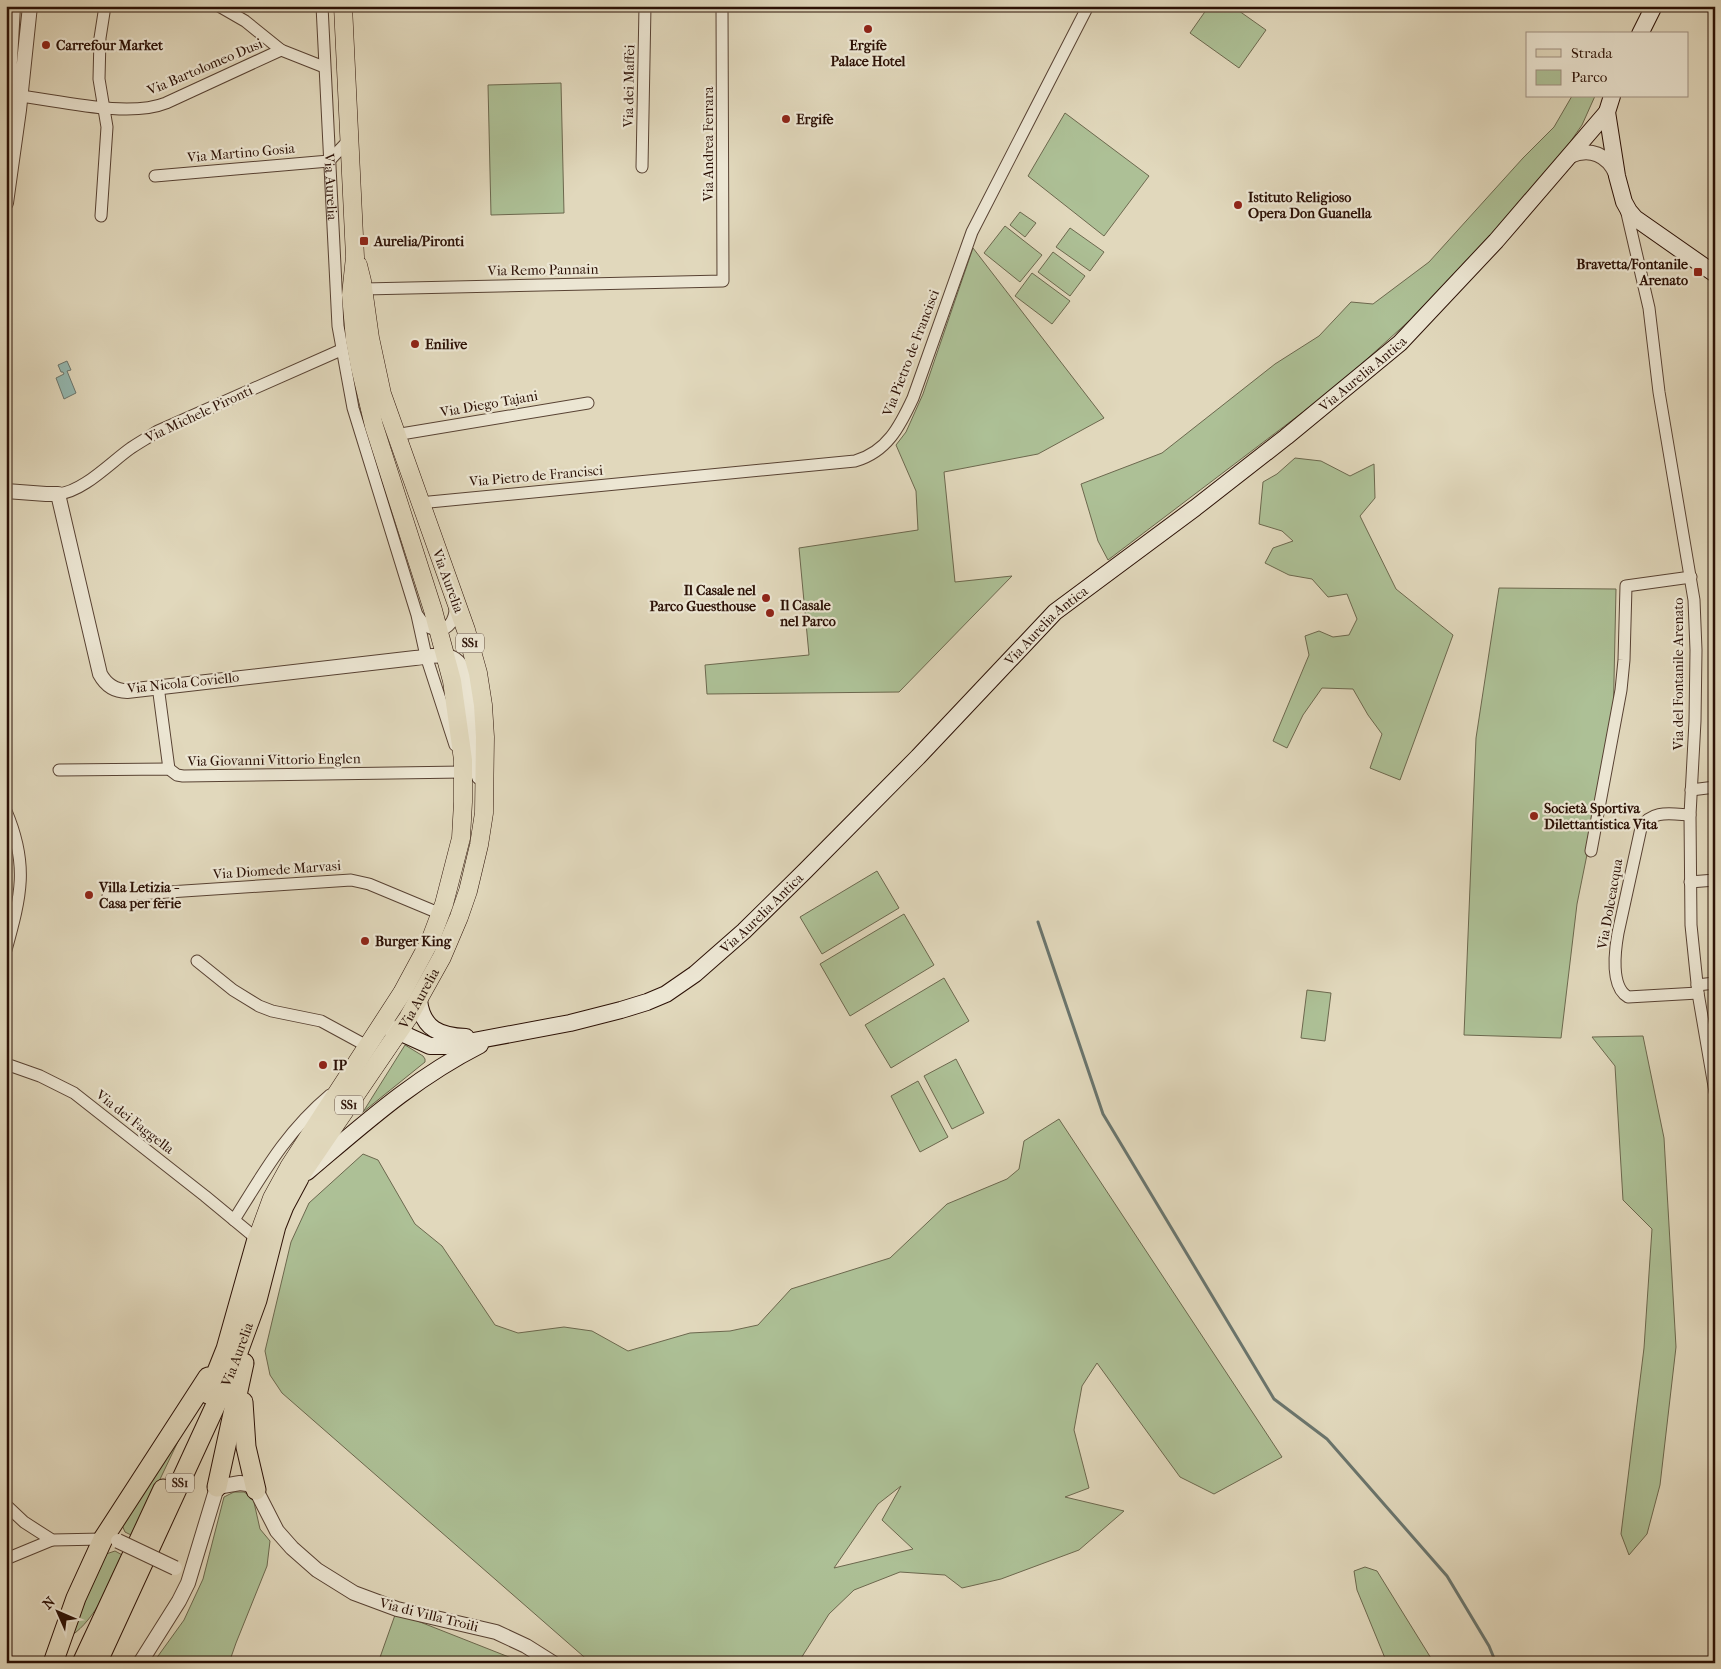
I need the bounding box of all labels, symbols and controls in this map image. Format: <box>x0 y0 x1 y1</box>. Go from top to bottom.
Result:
marker: Ergife Palace Hotel <box>862 23 874 35</box>
legend <box>1526 32 1688 98</box>
street label: Via Bartolomeo Dusi <box>144 35 265 99</box>
place label: Carrefour Market <box>56 37 164 54</box>
place label: Ergife Palace Hotel <box>831 37 906 70</box>
marker: Carrefour Market <box>40 39 52 51</box>
street label: Via dei Maffei <box>620 44 638 129</box>
text: Strada <box>1571 44 1614 62</box>
text: Parco <box>1571 68 1608 86</box>
street label: Via Andrea Ferrara <box>700 86 717 202</box>
place label: Ergife <box>796 111 834 128</box>
marker: Ergife <box>780 113 792 125</box>
street label: Via Martino Gosia <box>185 140 296 166</box>
street label: Via Aurelia <box>321 152 341 221</box>
place label: Istituto Religioso Opera Don Guanella <box>1248 189 1372 222</box>
marker: Istituto Religioso Opera Don Guanella <box>1232 199 1244 211</box>
place label: Aurelia/Pironti <box>373 233 465 250</box>
marker: Aurelia/Pironti <box>358 235 370 247</box>
place label: Bravetta/Fontanile Arenato <box>1576 256 1688 289</box>
street label: Via Remo Pannain <box>486 261 599 279</box>
marker: Bravetta/Fontanile Arenato <box>1692 266 1704 278</box>
street label: Via Pietro de Francisci <box>879 287 943 420</box>
street label: Via Aurelia Antica <box>1315 332 1411 415</box>
place label: Enilive <box>425 336 467 353</box>
marker: Enilive <box>409 338 421 350</box>
street label: Via Michele Pironti <box>142 382 255 447</box>
street label: Via Diego Tajani <box>438 387 539 421</box>
street label: Via Pietro de Francisci <box>467 462 604 490</box>
street label: Via Aurelia <box>428 546 468 616</box>
place label: Il Casale nel Parco Guesthouse <box>649 582 756 615</box>
street label: Via Aurelia Antica <box>1000 582 1092 669</box>
marker: Il Casale nel Parco Guesthouse <box>760 592 772 604</box>
place label: Il Casale nel Parco <box>779 597 836 630</box>
street label: Via del Fontanile Arenato <box>1670 598 1687 751</box>
marker: Il Casale nel Parco <box>764 607 776 619</box>
road number: SS1 <box>456 634 484 652</box>
street label: Via Nicola Coviello <box>125 669 240 697</box>
street label: Via Giovanni Vittorio Englen <box>186 750 361 770</box>
place label: Società Sportiva Dilettantistica Vita <box>1544 800 1658 833</box>
marker: Società Sportiva Dilettantistica Vita <box>1528 810 1540 822</box>
street label: Via Diomede Marvasi <box>211 857 342 883</box>
street label: Via Dolceacqua <box>1594 857 1626 952</box>
street label: Via Aurelia Antica <box>716 869 807 957</box>
place label: Villa Letizia - Casa per ferie <box>98 879 181 912</box>
marker: Villa Letizia - Casa per ferie <box>83 889 95 901</box>
place label: Burger King <box>375 933 452 950</box>
marker: Burger King <box>359 935 371 947</box>
street label: Via Aurelia <box>394 965 443 1033</box>
place label: IP <box>333 1057 347 1074</box>
marker: IP <box>317 1059 329 1071</box>
street label: Via dei Faggella <box>92 1086 178 1158</box>
road number: SS1 <box>335 1096 363 1114</box>
street label: Via Aurelia <box>217 1320 257 1390</box>
road number: SS1 <box>166 1474 194 1492</box>
north arrow <box>32 1586 82 1636</box>
text: N <box>39 1593 59 1613</box>
street label: Via di Villa Troili <box>377 1594 480 1636</box>

